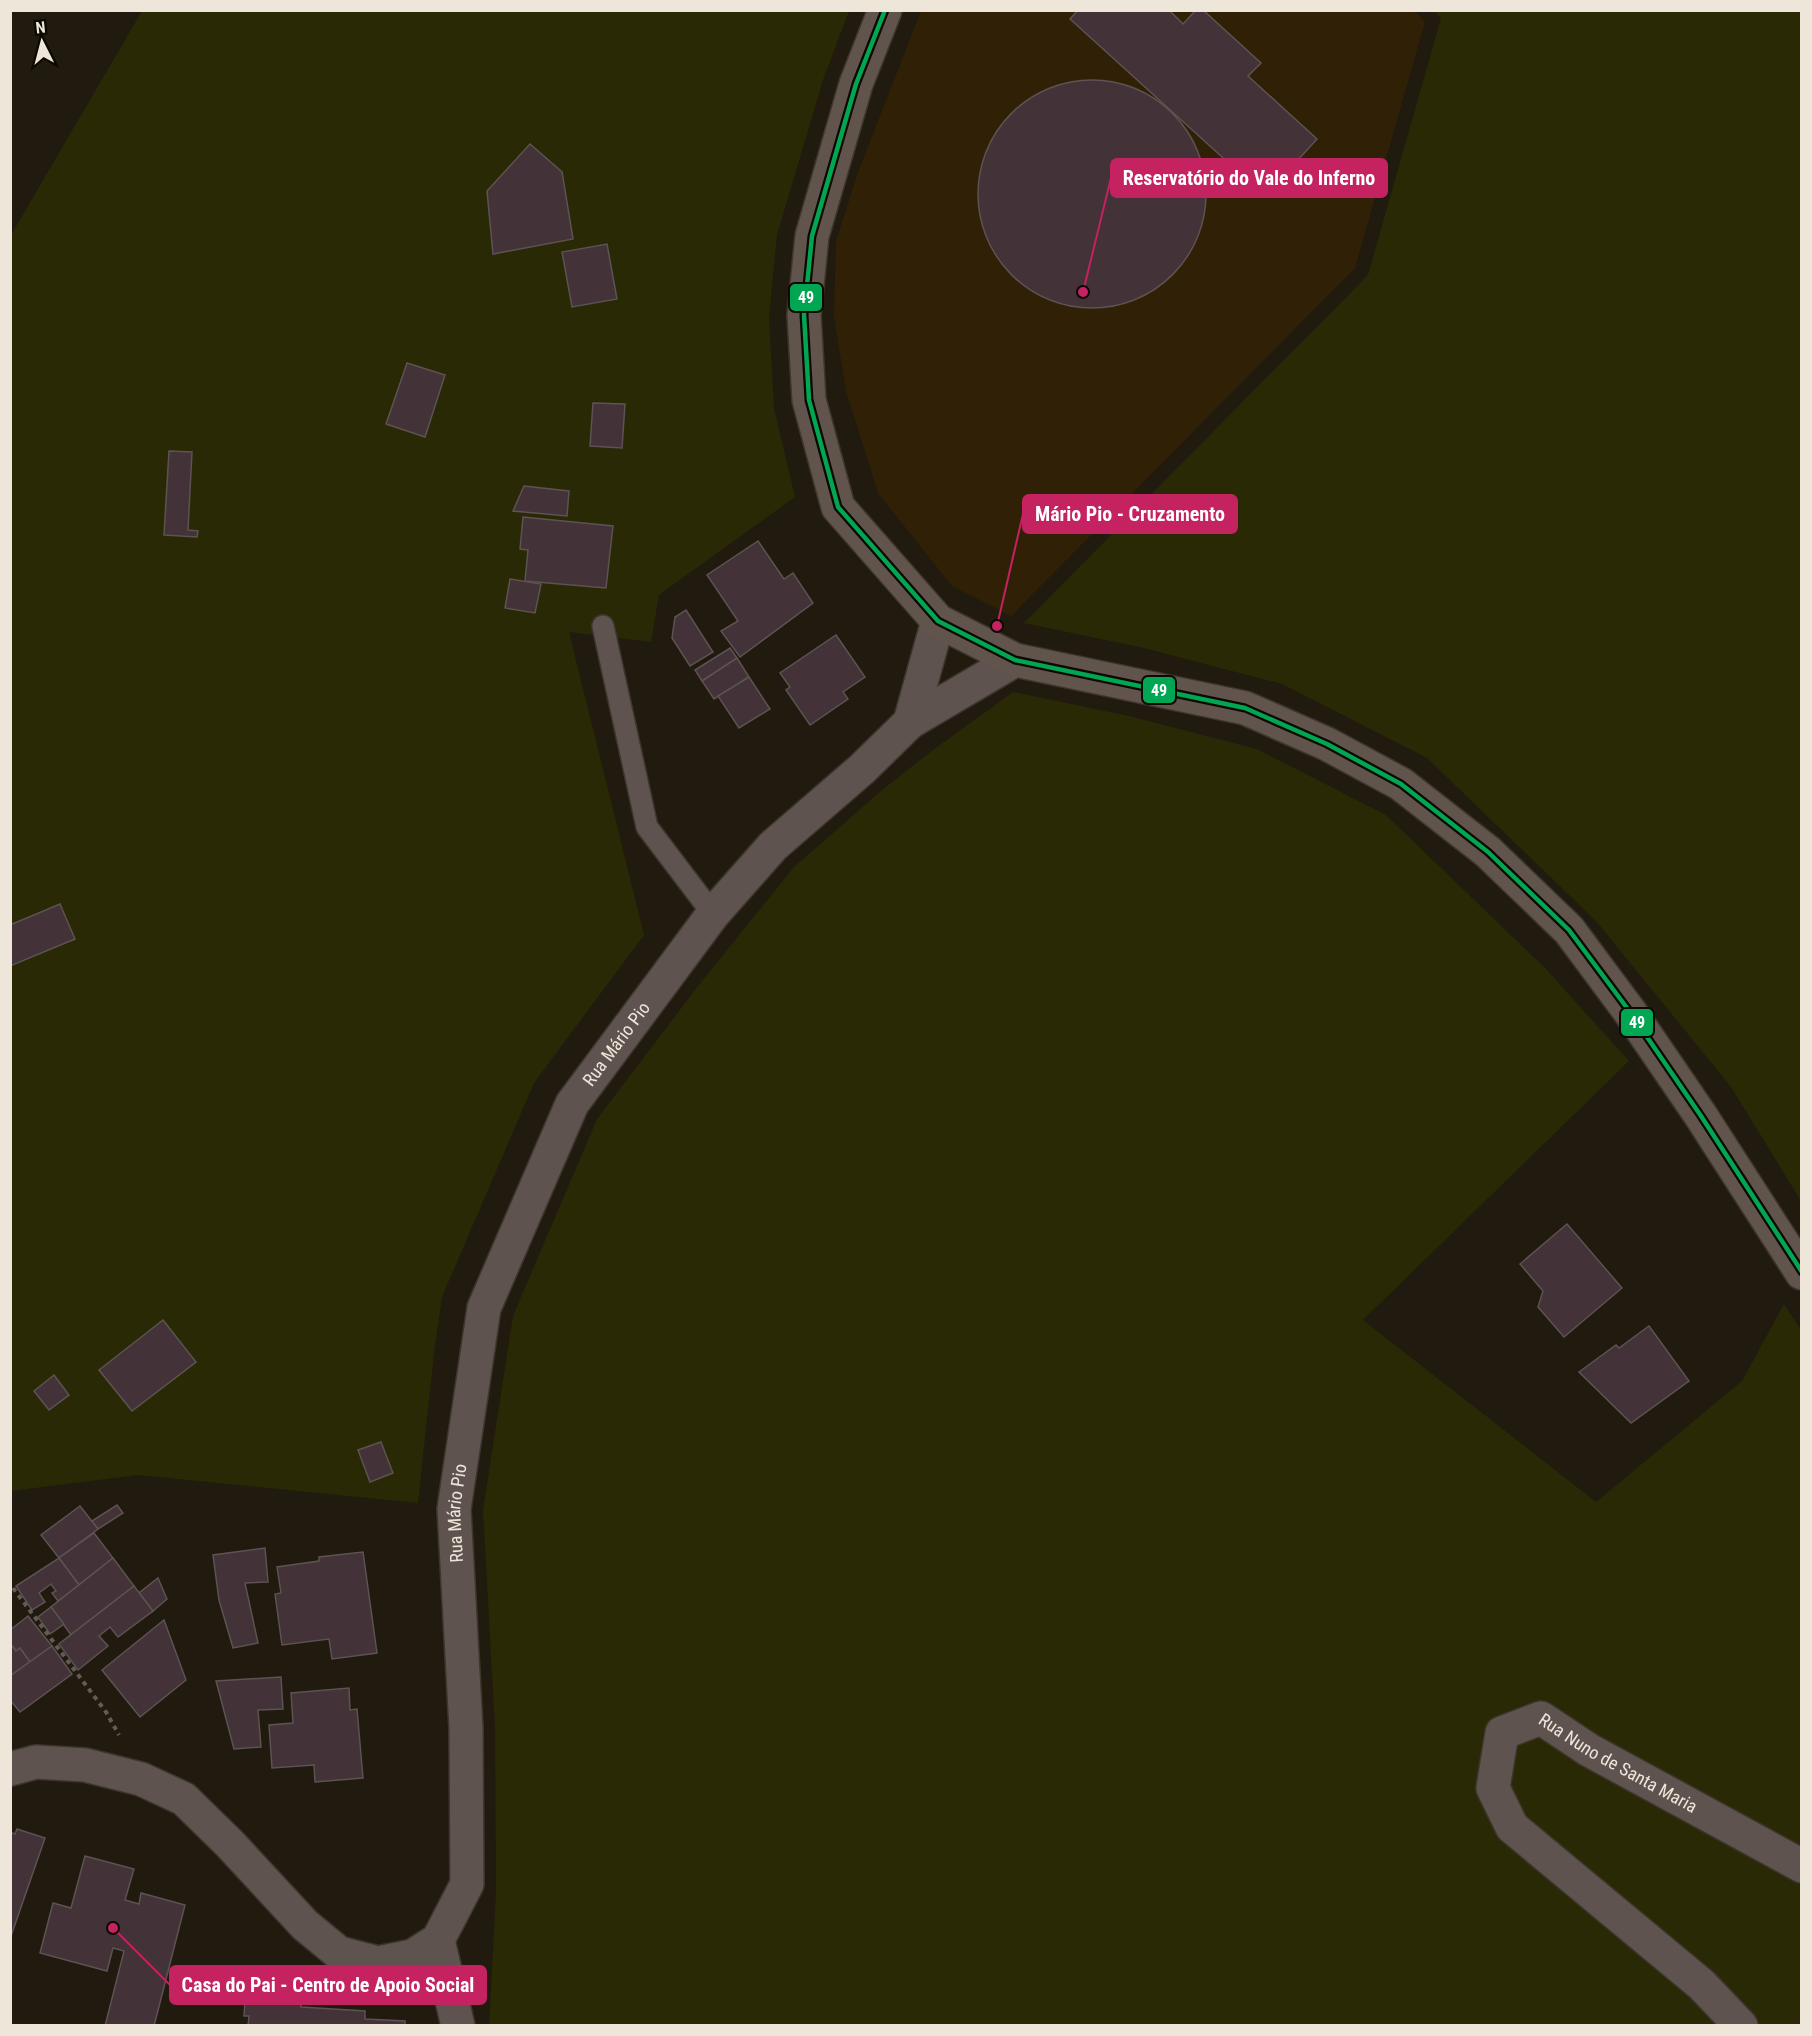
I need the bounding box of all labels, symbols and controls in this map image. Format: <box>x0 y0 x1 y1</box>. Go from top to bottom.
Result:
north arrow <box>12 12 72 72</box>
text: N <box>35 18 46 38</box>
callout: Reservatório do Vale do Inferno <box>1111 159 1387 197</box>
text: Reservatório do Vale do Inferno <box>1123 166 1375 190</box>
line badge: 49 <box>789 283 823 312</box>
text: 49 <box>798 288 814 307</box>
callout: Mário Pio - Cruzamento <box>1023 495 1237 533</box>
text: Mário Pio - Cruzamento <box>1035 502 1225 526</box>
line badge: 49 <box>1142 676 1176 704</box>
text: 49 <box>1151 681 1167 700</box>
street label: Rua Mário Pio <box>578 998 654 1090</box>
line badge: 49 <box>1620 1008 1654 1037</box>
text: 49 <box>1629 1013 1645 1032</box>
street label: Rua Mário Pio <box>443 1462 471 1563</box>
street label: Rua Nuno de Santa Maria <box>1535 1709 1701 1817</box>
callout: Casa do Pai - Centro de Apoio Social <box>170 1966 486 2004</box>
text: Casa do Pai - Centro de Apoio Social <box>182 1973 474 1997</box>

